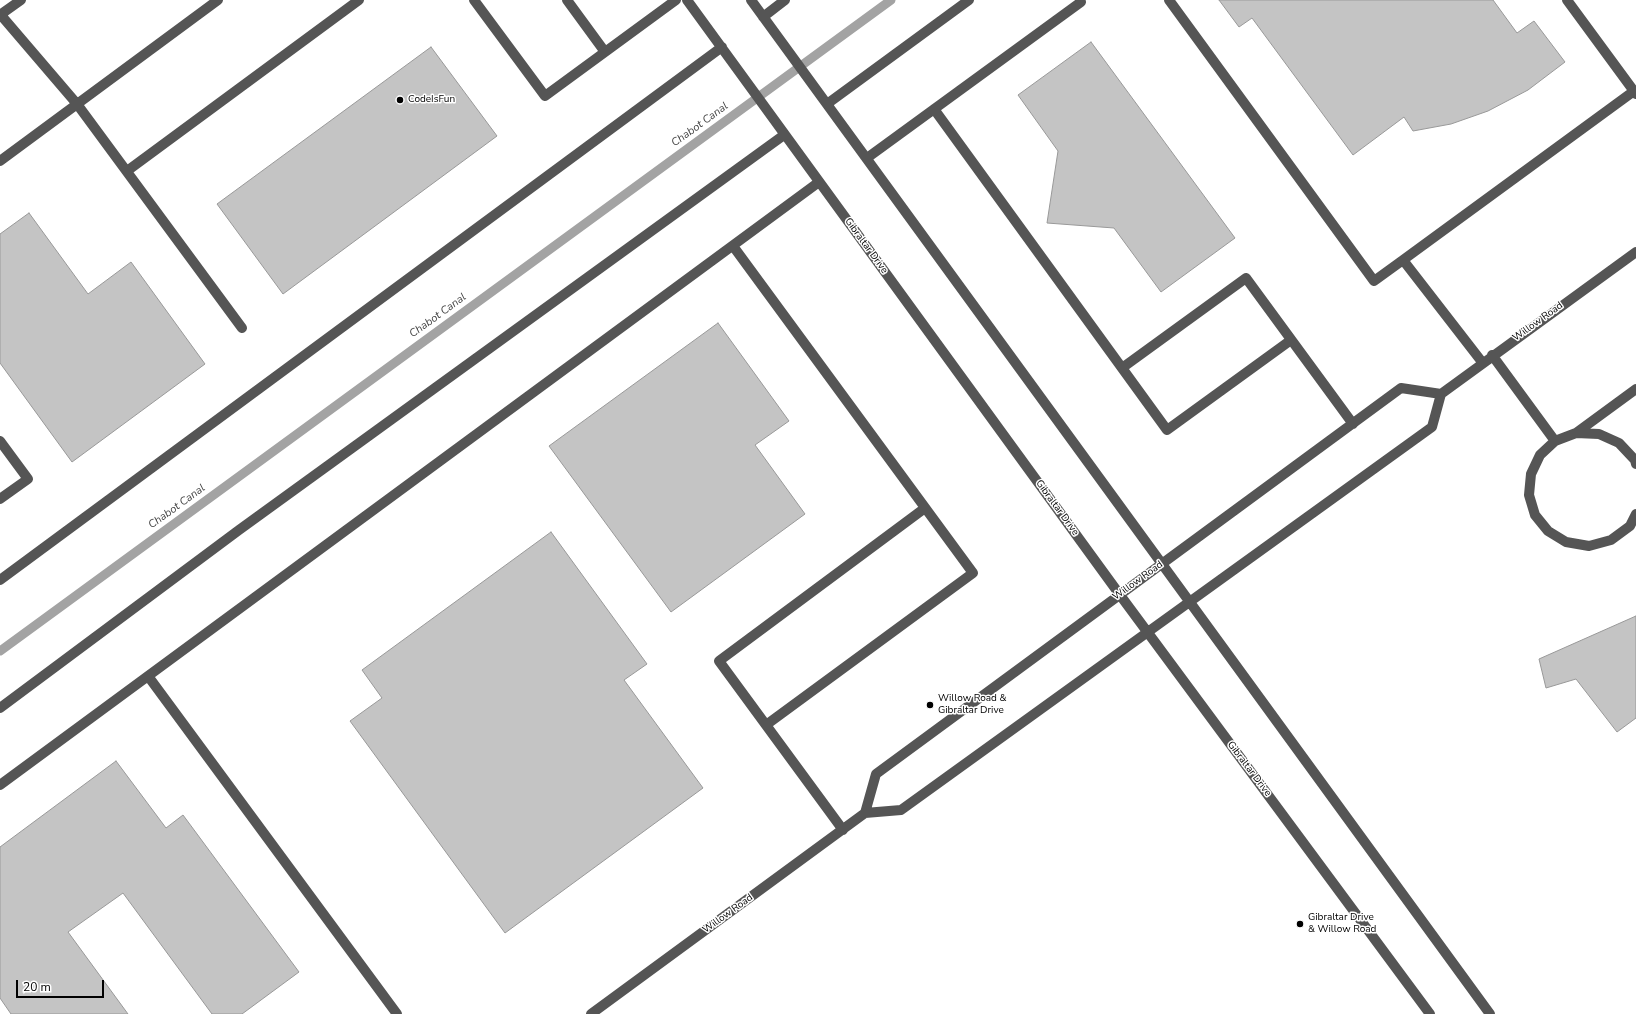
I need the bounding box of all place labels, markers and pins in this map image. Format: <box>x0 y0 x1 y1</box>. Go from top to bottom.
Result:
place label: CodeIsFun <box>408 94 455 106</box>
marker: CodeIsFun <box>395 95 405 105</box>
place label: Willow Road & Gibraltar Drive <box>938 693 1006 716</box>
marker: Willow Road & Gibraltar Drive <box>925 700 935 710</box>
place label: Gibraltar Drive & Willow Road <box>1308 912 1376 936</box>
marker: Gibraltar Drive & Willow Road <box>1295 919 1305 929</box>

